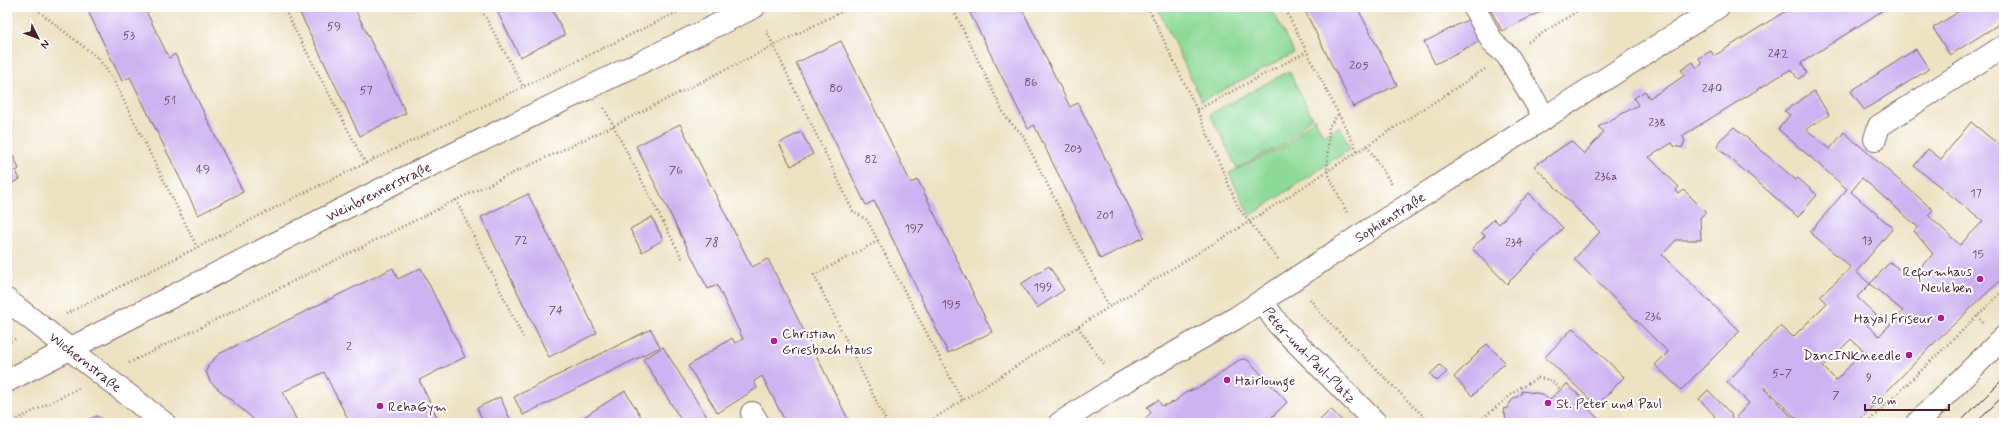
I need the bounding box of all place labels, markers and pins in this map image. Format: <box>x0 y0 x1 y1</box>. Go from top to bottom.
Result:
place label: Reformhaus Neuleben <box>1903 263 1972 297</box>
marker: Reformhaus Neuleben <box>1975 274 1985 284</box>
place label: Hayal Friseur <box>1854 310 1933 328</box>
marker: Hayal Friseur <box>1936 313 1946 323</box>
place label: Christian Griesbach Haus <box>782 325 873 359</box>
marker: Christian Griesbach Haus <box>769 336 779 346</box>
place label: DancINKneedle <box>1803 347 1901 365</box>
marker: DancINKneedle <box>1904 350 1914 360</box>
place label: Hairlounge <box>1235 372 1295 392</box>
marker: Hairlounge <box>1222 375 1232 385</box>
place label: St. Peter und Paul <box>1556 395 1662 413</box>
place label: RehaGym <box>388 398 447 416</box>
marker: St. Peter und Paul <box>1543 398 1553 408</box>
marker: RehaGym <box>375 401 385 411</box>

